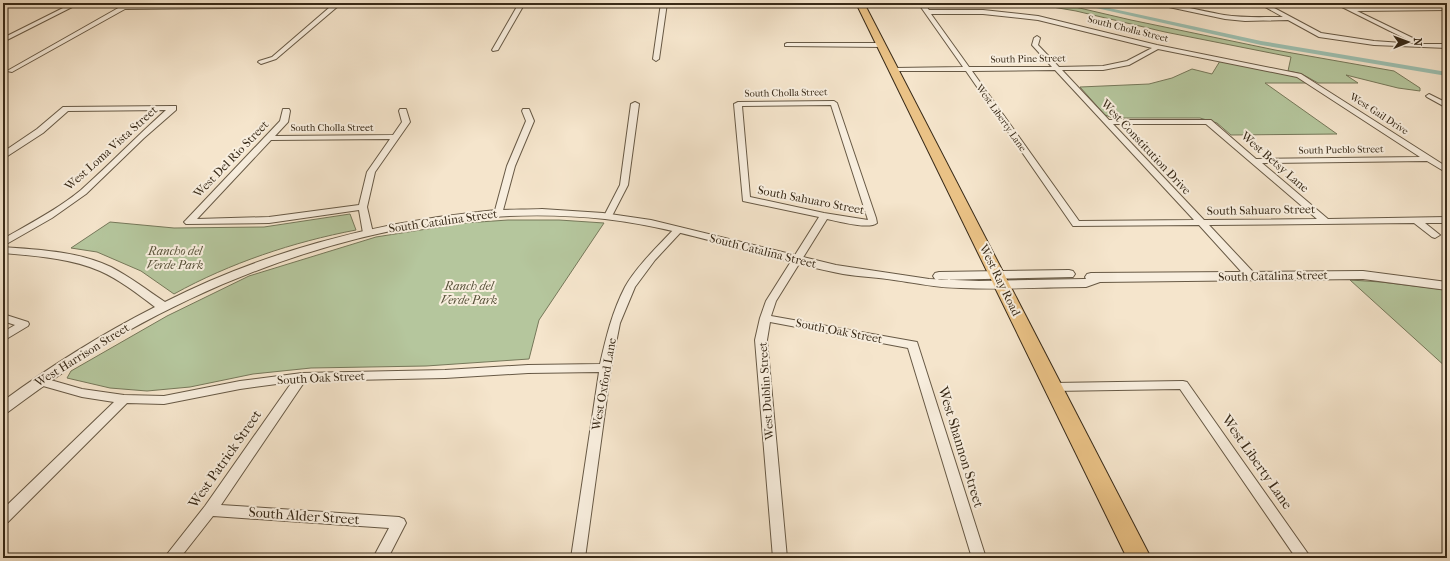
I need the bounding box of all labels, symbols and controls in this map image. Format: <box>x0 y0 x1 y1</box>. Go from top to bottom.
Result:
street label: South Cholla Street <box>1086 13 1170 45</box>
north arrow <box>1388 22 1428 62</box>
text: N <box>1411 38 1424 47</box>
street label: South Pine Street <box>990 52 1066 66</box>
street label: West Liberty Lane <box>973 81 1029 154</box>
street label: South Cholla Street <box>744 86 828 100</box>
street label: West Gail Drive <box>1347 90 1411 137</box>
street label: West Constitution Drive <box>1098 96 1194 198</box>
street label: West Loma Vista Street <box>61 102 161 194</box>
street label: West Del Rio Street <box>190 117 272 201</box>
street label: South Cholla Street <box>290 122 374 134</box>
street label: West Betsy Lane <box>1237 128 1312 195</box>
street label: South Pueblo Street <box>1298 143 1384 157</box>
street label: South Sahuaro Street <box>756 183 866 217</box>
street label: South Sahuaro Street <box>1207 202 1316 218</box>
street label: South Catalina Street <box>388 206 499 236</box>
street label: South Catalina Street <box>708 231 819 271</box>
street label: West Ray Road <box>976 241 1024 319</box>
park label: Rancho del Verde Park <box>147 244 204 272</box>
street label: South Catalina Street <box>1218 268 1329 284</box>
park label: Ranch del Verde Park <box>441 279 497 307</box>
street label: South Oak Street <box>794 316 884 346</box>
street label: West Harrison Street <box>31 320 132 390</box>
street label: West Oxford Lane <box>589 337 619 432</box>
street label: West Dublin Street <box>756 341 776 442</box>
street label: South Oak Street <box>277 369 366 387</box>
street label: West Shannon Street <box>934 383 988 510</box>
street label: West Patrick Street <box>184 407 265 512</box>
street label: West Liberty Lane <box>1218 411 1296 512</box>
street label: South Alder Street <box>248 504 360 528</box>

